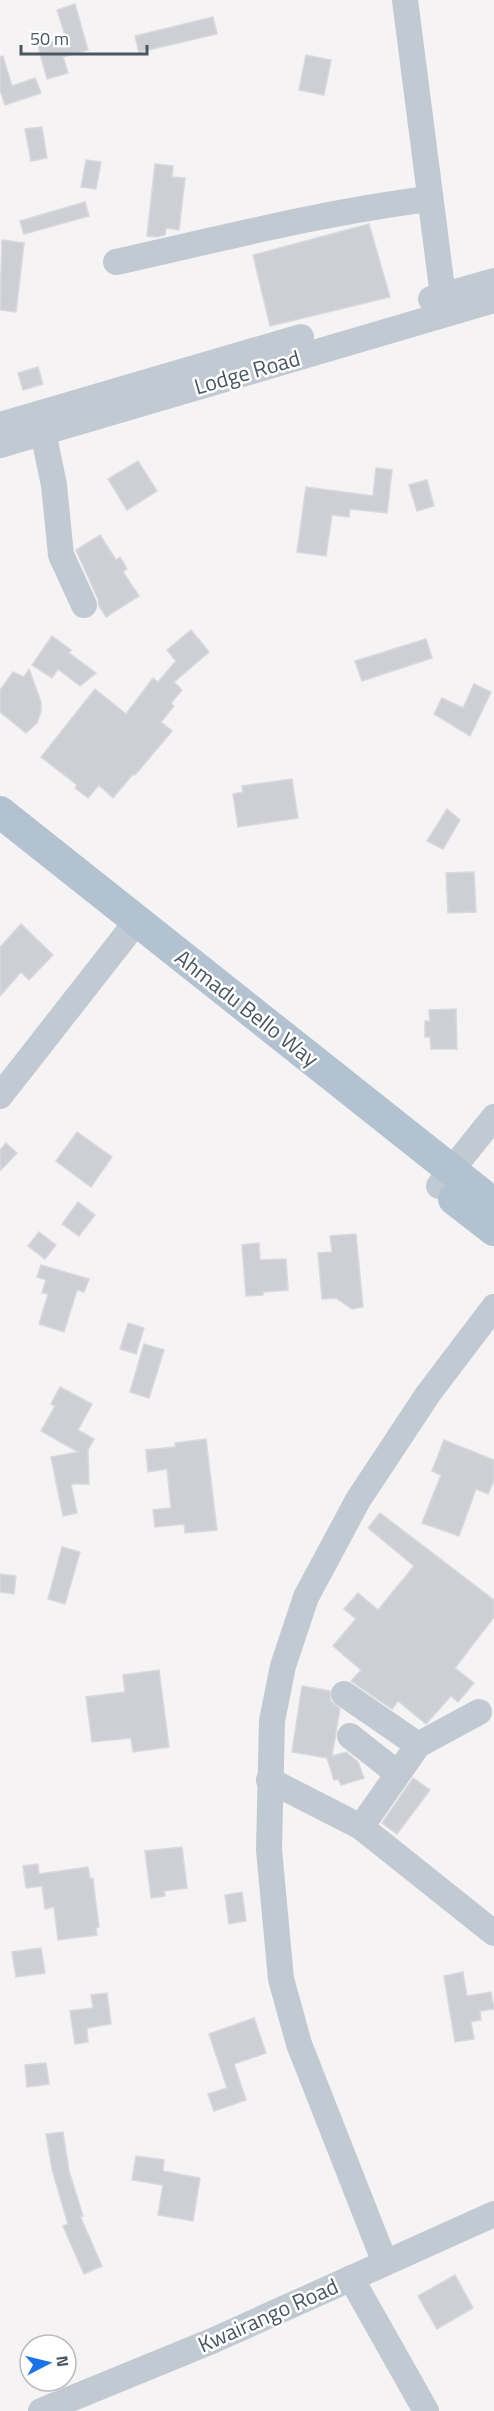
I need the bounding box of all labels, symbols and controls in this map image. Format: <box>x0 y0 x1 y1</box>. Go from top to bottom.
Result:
scale bar <box>21 18 147 56</box>
text: 50 m <box>30 25 69 52</box>
street label: Lodge Road <box>190 341 304 403</box>
street label: Ahmadu Bello Way <box>168 941 327 1075</box>
street label: Kwairango Road <box>192 2269 344 2361</box>
north arrow <box>18 2333 78 2393</box>
text: N <box>50 2354 75 2368</box>

